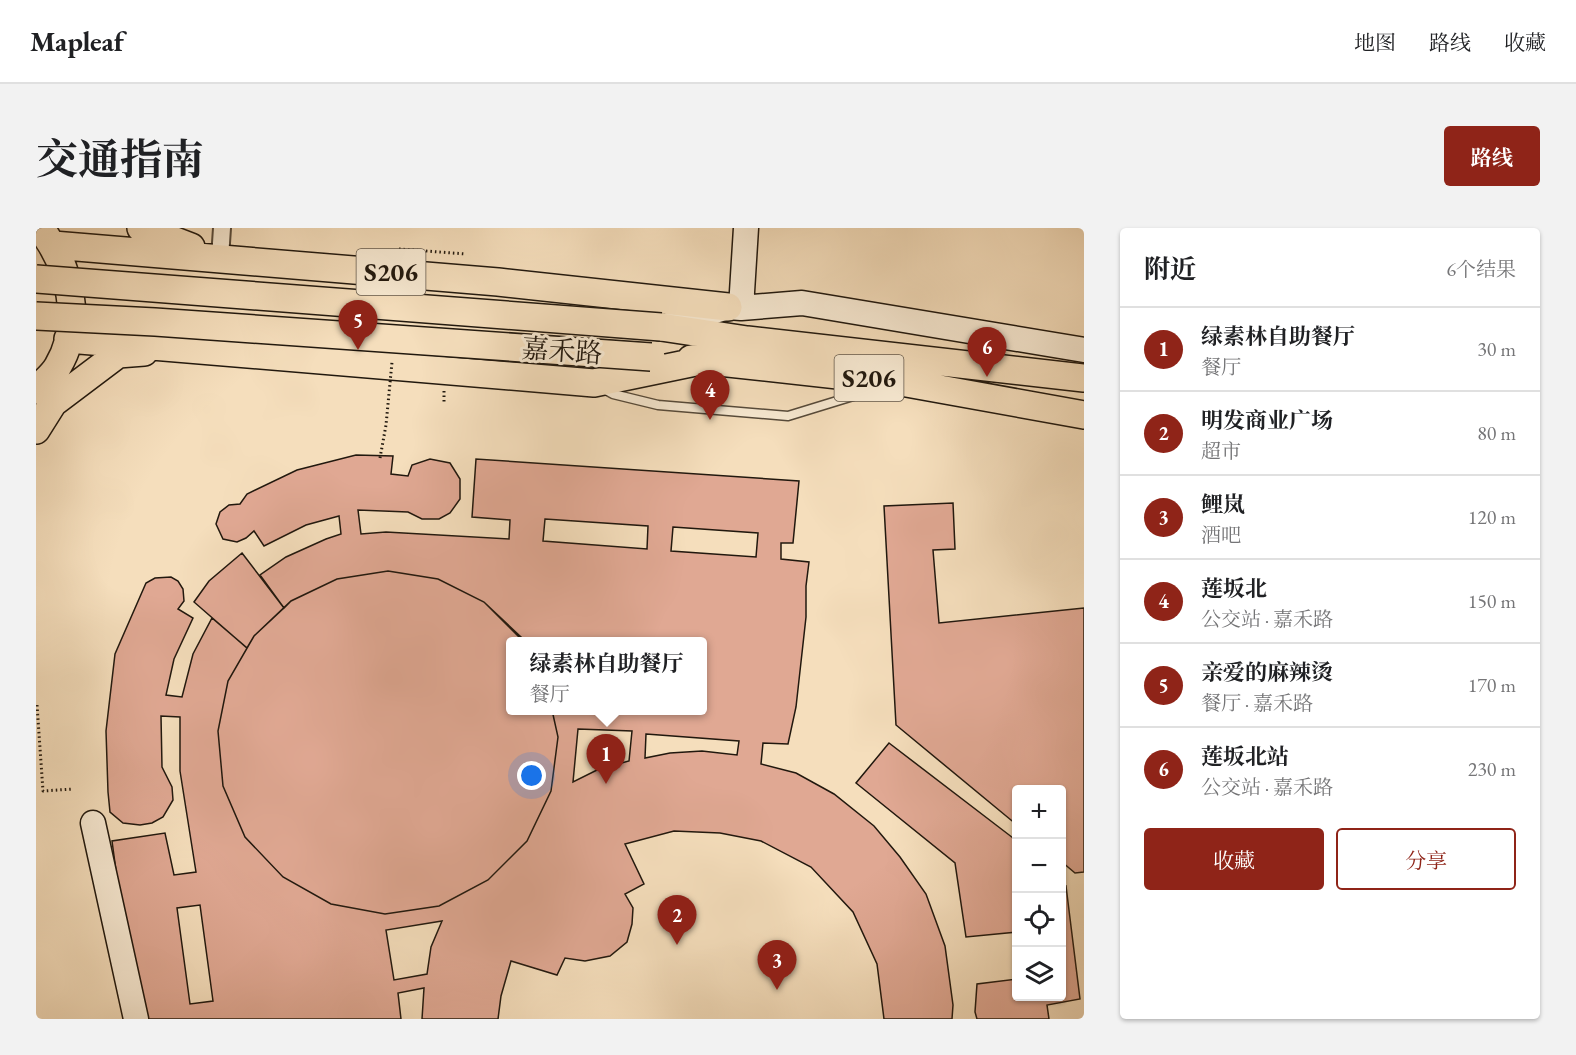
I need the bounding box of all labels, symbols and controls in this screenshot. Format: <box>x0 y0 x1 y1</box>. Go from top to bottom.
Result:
text: Mapleaf <box>30 23 124 59</box>
text: 地图 <box>1354 29 1396 56</box>
text: 路线 <box>1429 29 1471 56</box>
text: 收藏 <box>1504 29 1546 56</box>
button: 路线 <box>1444 126 1540 186</box>
text: 交通指南 <box>36 132 204 187</box>
road number: S206 <box>356 249 425 295</box>
text: 附近 <box>1144 252 1196 286</box>
text: 6个结果 <box>1446 256 1516 282</box>
pin: 5 <box>338 300 378 350</box>
text: 绿素林自助餐厅 <box>1201 322 1355 351</box>
pin: 6 <box>968 328 1006 377</box>
street label: 嘉禾路 <box>520 330 604 371</box>
text: 1 <box>1158 336 1169 362</box>
text: 30 m <box>1477 336 1516 362</box>
text: 餐厅 <box>1201 354 1241 380</box>
road number: S206 <box>834 355 904 401</box>
pin: 4 <box>690 370 730 420</box>
text: 明发商业广场 <box>1201 406 1333 435</box>
text: 2 <box>1158 420 1169 446</box>
text: 80 m <box>1477 420 1516 446</box>
text: 超市 <box>1201 438 1241 464</box>
text: 鲤岚 <box>1201 490 1245 519</box>
text: 3 <box>1158 504 1169 530</box>
text: 120 m <box>1468 504 1516 530</box>
text: 酒吧 <box>1201 522 1241 548</box>
text: 莲坂北 <box>1201 574 1267 603</box>
text: 4 <box>1158 588 1169 614</box>
text: 150 m <box>1468 588 1516 614</box>
text: 公交站 · 嘉禾路 <box>1201 606 1333 632</box>
popup <box>506 637 707 715</box>
text: 绿素林自助餐厅 <box>529 649 684 678</box>
text: 亲爱的麻辣烫 <box>1201 658 1333 687</box>
text: 5 <box>1158 672 1169 698</box>
text: 170 m <box>1468 672 1516 698</box>
text: 餐厅 <box>529 681 569 707</box>
text: 餐厅 · 嘉禾路 <box>1201 690 1313 716</box>
pin: 1 <box>586 734 626 784</box>
text: 莲坂北站 <box>1201 742 1289 771</box>
text: 6 <box>1158 756 1169 782</box>
text: 230 m <box>1468 756 1516 782</box>
your location <box>517 761 546 790</box>
text: 公交站 · 嘉禾路 <box>1201 774 1333 800</box>
map controls <box>1012 785 1066 1001</box>
button: + <box>1012 785 1066 839</box>
button: 收藏 <box>1144 828 1324 890</box>
button: 分享 <box>1336 828 1516 890</box>
button: − <box>1012 839 1066 893</box>
button: locate <box>1012 893 1066 947</box>
pin: 2 <box>658 896 696 945</box>
pin: 3 <box>758 940 796 990</box>
button: layers <box>1012 947 1066 1001</box>

